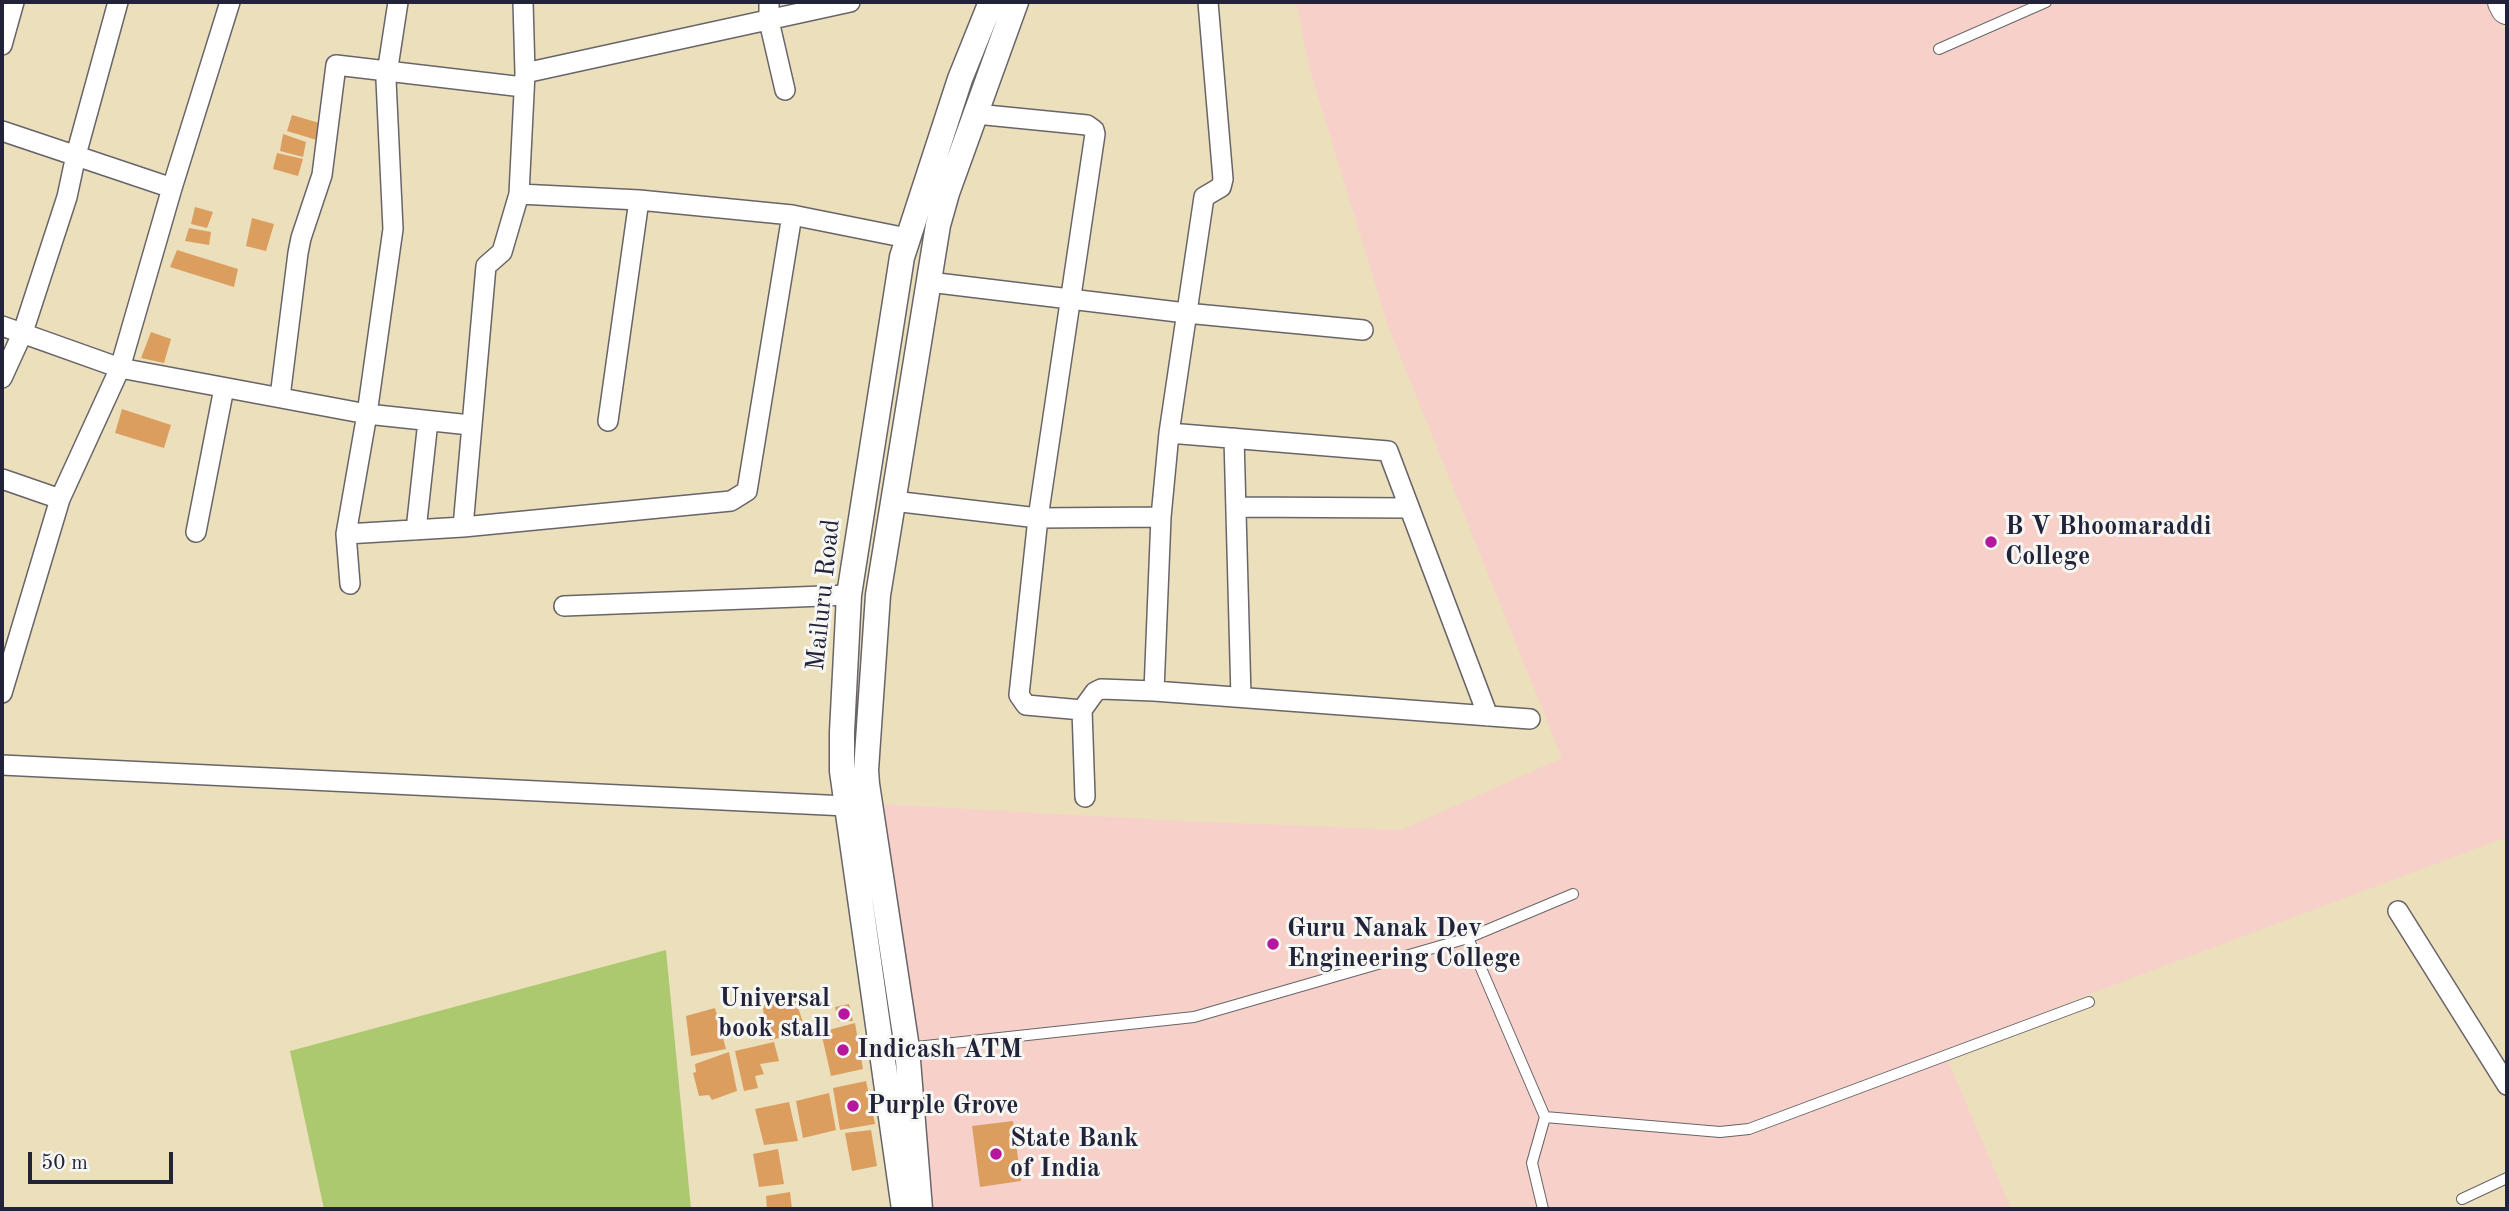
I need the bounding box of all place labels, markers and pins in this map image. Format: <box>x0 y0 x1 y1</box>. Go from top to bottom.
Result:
place label: B V Bhoomaraddi College <box>2005 511 2211 572</box>
marker: B V Bhoomaraddi College <box>1983 534 1999 550</box>
place label: Guru Nanak Dev Engineering College <box>1287 913 1521 974</box>
marker: Guru Nanak Dev Engineering College <box>1265 936 1281 952</box>
place label: Universal book stall <box>718 983 830 1044</box>
marker: Universal book stall <box>836 1006 852 1022</box>
place label: Indicash ATM <box>857 1034 1022 1066</box>
marker: Indicash ATM <box>835 1042 851 1058</box>
place label: Purple Grove <box>867 1090 1019 1122</box>
marker: Purple Grove <box>845 1098 861 1114</box>
place label: State Bank of India <box>1010 1123 1138 1184</box>
marker: State Bank of India <box>988 1146 1004 1162</box>

